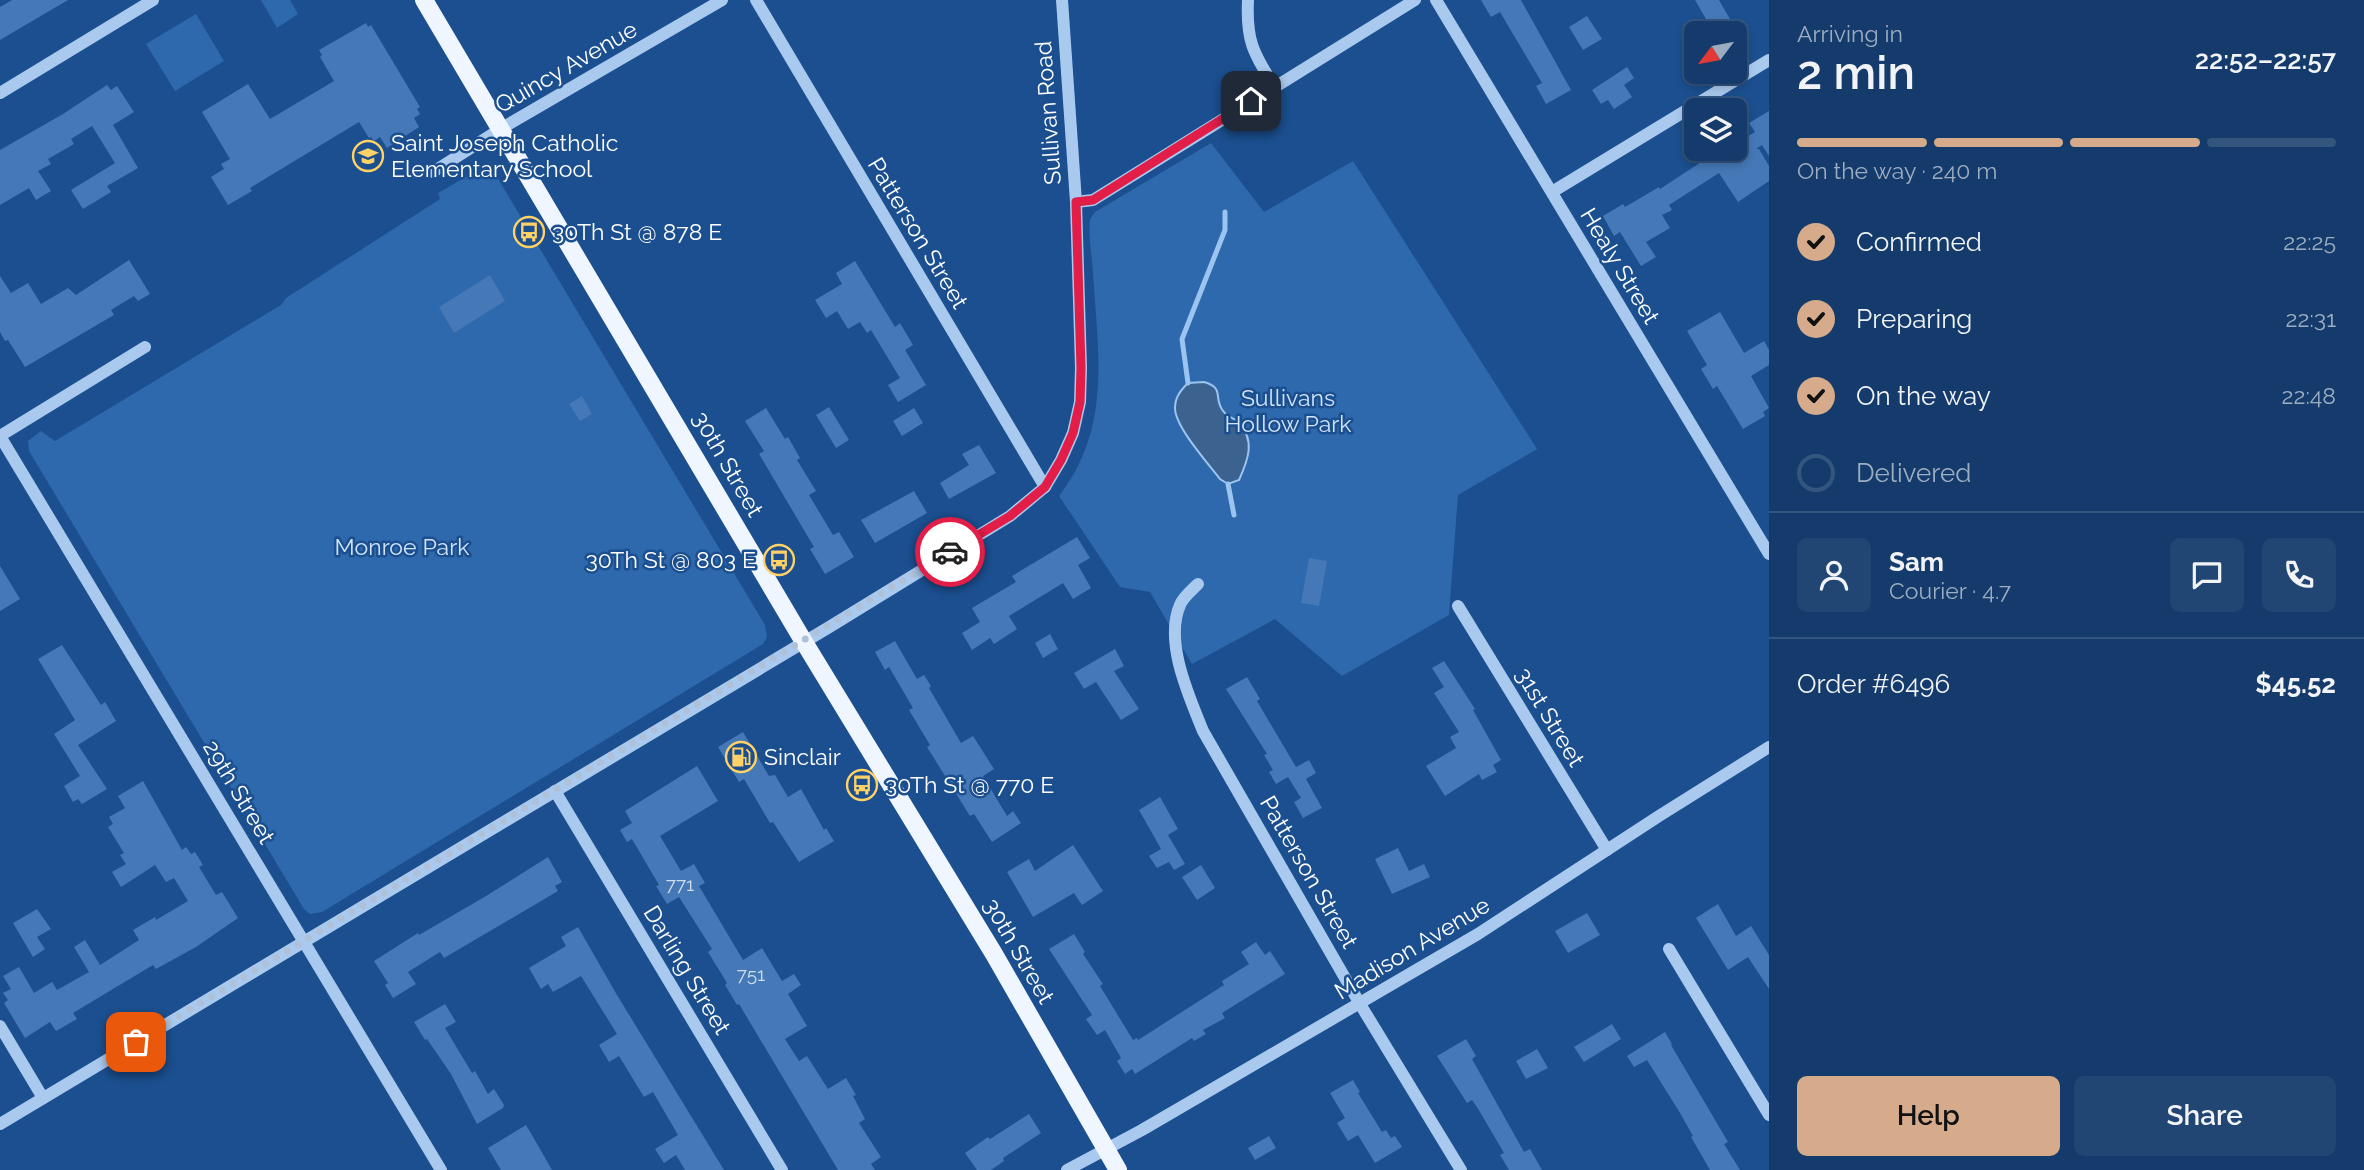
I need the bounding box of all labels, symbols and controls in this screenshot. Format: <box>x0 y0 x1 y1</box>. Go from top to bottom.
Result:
street label: Quincy Avenue <box>490 15 642 118</box>
text: Arriving in <box>1797 20 1903 47</box>
north arrow <box>1684 21 1746 84</box>
map controls <box>1684 21 1747 161</box>
street label: Sullivan Road <box>1029 40 1066 186</box>
text: 22:52–22:57 <box>2195 45 2336 75</box>
text: 2 min <box>1797 46 1915 100</box>
pin <box>1221 71 1281 131</box>
icon: home <box>1232 82 1270 120</box>
button: layers <box>1684 98 1747 161</box>
place label: Saint Joseph Catholic Elementary School <box>391 129 618 182</box>
school or university icon: Saint Joseph Catholic Elementary School <box>351 139 385 173</box>
street label: Patterson Street <box>863 152 974 313</box>
text: On the way · 240 m <box>1797 157 1997 184</box>
street label: Healy Street <box>1575 203 1666 329</box>
bus stop icon: 30Th St @ 878 E <box>512 215 546 249</box>
place label: 30Th St @ 878 E <box>552 218 722 245</box>
icon: check <box>1797 223 1835 261</box>
text: Confirmed <box>1856 227 1982 257</box>
text: 22:25 <box>2283 228 2336 255</box>
icon: check <box>1797 300 1835 338</box>
text: Preparing <box>1856 304 1972 334</box>
text: 22:31 <box>2286 305 2336 332</box>
icon: check <box>1797 377 1835 415</box>
text: On the way <box>1856 381 1991 411</box>
text: 22:48 <box>2282 382 2336 409</box>
park label: Sullivans Hollow Park <box>1224 384 1352 437</box>
street label: 30th Street <box>687 406 770 521</box>
text: Delivered <box>1856 458 1971 488</box>
courier <box>915 517 985 587</box>
park label: Monroe Park <box>335 533 469 560</box>
icon: car <box>931 533 969 571</box>
button: person <box>1797 538 1871 612</box>
button: chat <box>2170 538 2244 612</box>
button: phone <box>2262 538 2336 612</box>
bus stop icon: 30Th St @ 803 E <box>762 543 796 577</box>
place label: 30Th St @ 803 E <box>585 546 756 573</box>
text: Sam <box>1889 547 1944 577</box>
text: Courier · 4.7 <box>1889 577 2011 604</box>
street label: 31st Street <box>1510 662 1591 771</box>
text: Order #6496 <box>1797 669 1950 699</box>
text: $45.52 <box>2255 669 2336 699</box>
street label: 29th Street <box>198 735 281 849</box>
fuel station icon: Sinclair <box>724 740 758 774</box>
place label: Sinclair <box>764 743 841 770</box>
bus stop icon: 30Th St @ 770 E <box>845 768 879 802</box>
place label: 30Th St @ 770 E <box>885 771 1054 798</box>
street label: Patterson Street <box>1255 791 1364 953</box>
house number: 771 <box>666 873 694 895</box>
street label: Madison Avenue <box>1329 891 1494 1004</box>
street label: 30th Street <box>978 893 1061 1008</box>
street label: Darling Street <box>638 900 737 1039</box>
house number: 751 <box>737 963 765 985</box>
pin <box>106 1012 166 1072</box>
icon: bag <box>117 1023 155 1061</box>
button: Help <box>1797 1076 2060 1156</box>
button: Share <box>2074 1076 2336 1156</box>

